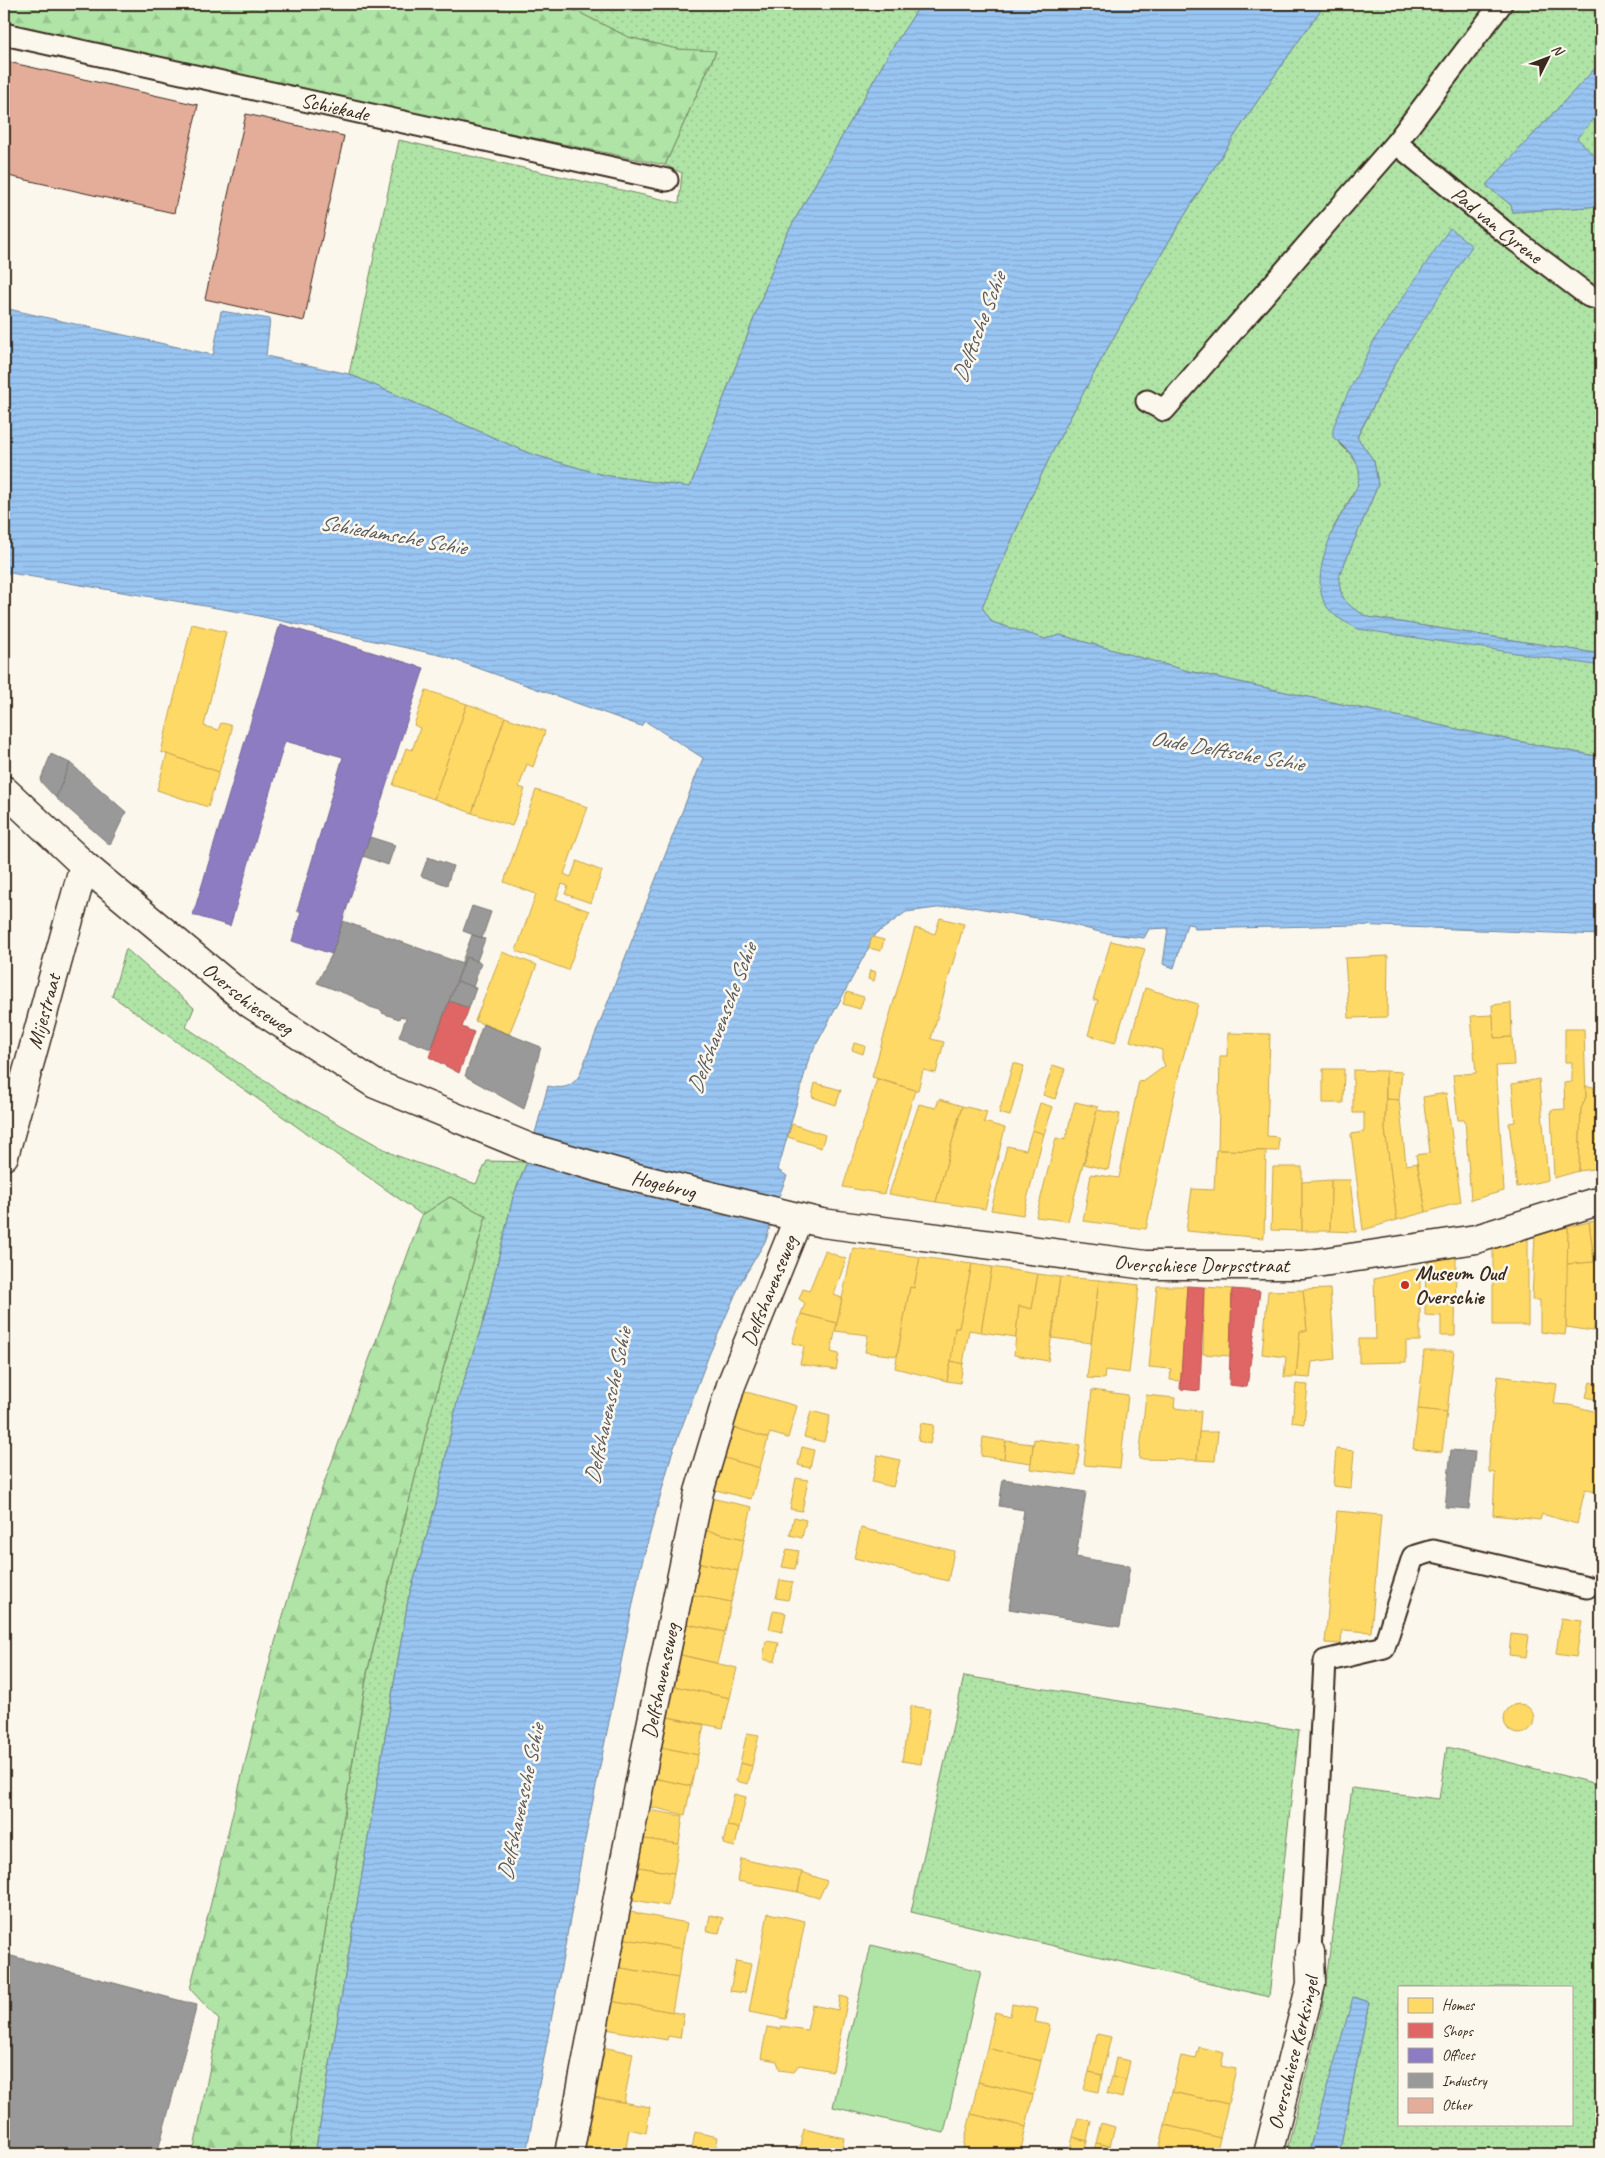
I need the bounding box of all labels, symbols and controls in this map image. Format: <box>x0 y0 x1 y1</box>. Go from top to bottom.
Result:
north arrow <box>1522 32 1572 82</box>
text: N <box>1548 41 1568 60</box>
street label: Schiekade <box>299 87 374 127</box>
street label: Pad van Cyrene <box>1446 181 1549 270</box>
water label: Delftsche Schie <box>945 265 1014 386</box>
water label: Schiedamsche Schie <box>318 508 471 562</box>
water label: Oude Delftsche Schie <box>1148 724 1308 779</box>
water label: Delfshavensche Schie <box>680 937 764 1097</box>
street label: Overschieseweg <box>197 956 299 1041</box>
street label: Mijestraat <box>21 969 67 1052</box>
street label: Hogebrug <box>629 1164 700 1205</box>
street label: Delfshavenseweg <box>735 1230 804 1350</box>
street label: Overschiese Dorpsstraat <box>1113 1248 1291 1278</box>
place label: Museum Oud Overschie <box>1415 1260 1508 1310</box>
marker: Museum Oud Overschie <box>1399 1279 1411 1291</box>
water label: Delfshavensche Schie <box>578 1323 639 1487</box>
street label: Delfshavenseweg <box>636 1619 685 1741</box>
water label: Delfshavensche Schie <box>491 1719 552 1883</box>
street label: Overschiese Kerksingel <box>1262 1973 1324 2132</box>
legend <box>1398 1986 1572 2126</box>
text: Homes <box>1442 1996 1476 2015</box>
text: Shops <box>1442 2022 1475 2041</box>
text: Offices <box>1442 2046 1476 2065</box>
text: Industry <box>1442 2072 1489 2091</box>
text: Other <box>1442 2096 1473 2115</box>

